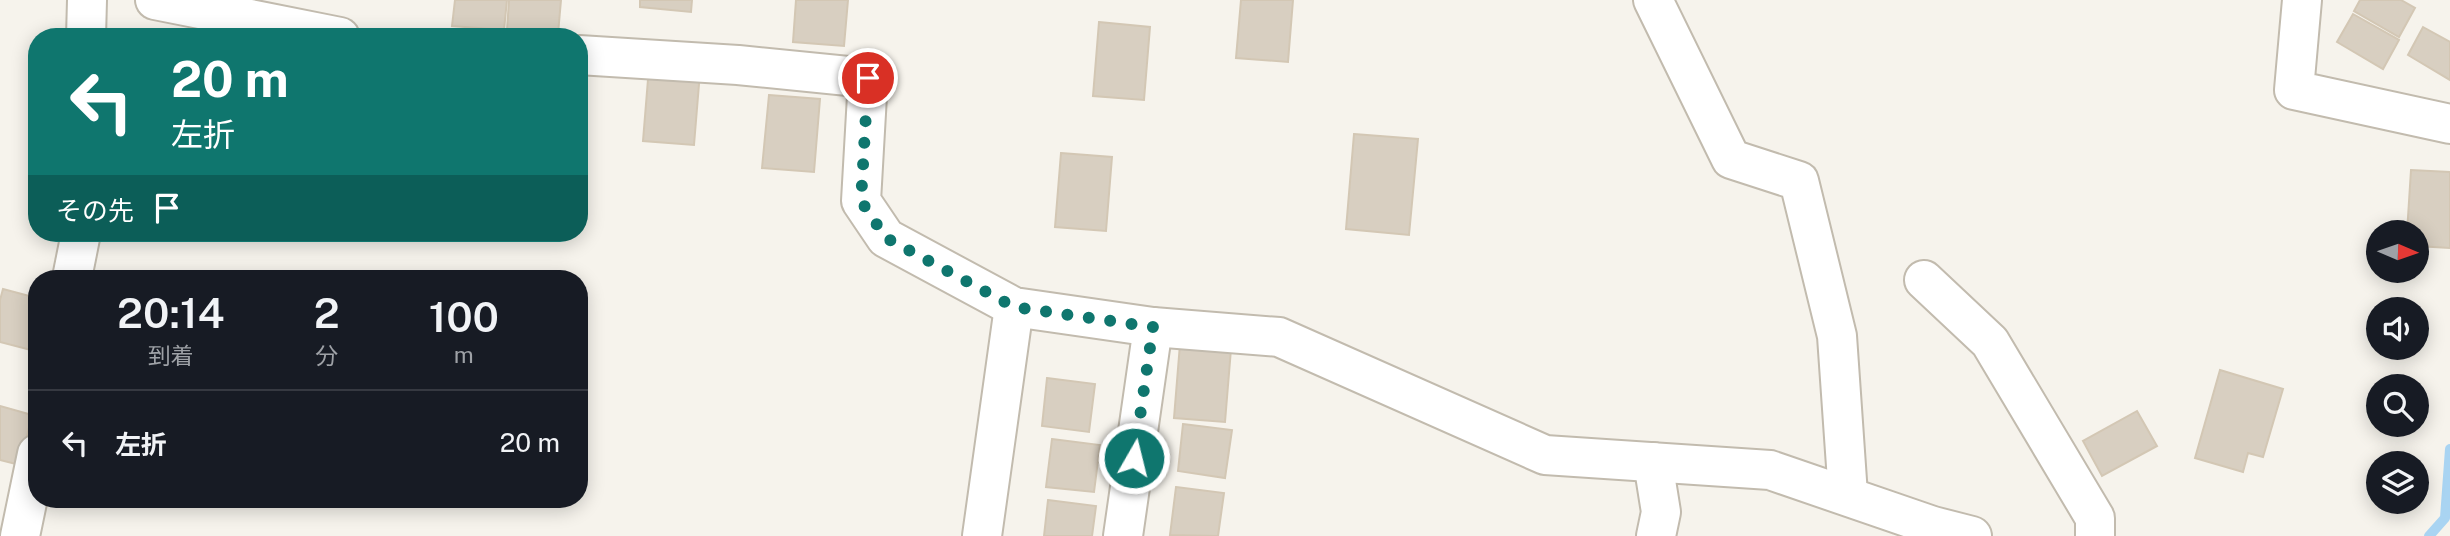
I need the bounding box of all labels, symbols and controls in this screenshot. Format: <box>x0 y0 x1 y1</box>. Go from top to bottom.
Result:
pin <box>838 48 898 108</box>
text: 20 m <box>171 50 289 108</box>
icon: left <box>56 56 147 147</box>
icon: arrive <box>849 59 887 97</box>
text: 左折 <box>171 116 235 153</box>
icon: arrive <box>148 189 186 227</box>
text: その先 <box>56 195 134 226</box>
north arrow <box>2366 220 2429 284</box>
map controls <box>2366 220 2429 514</box>
text: 20:14 <box>117 288 225 337</box>
text: 2 <box>314 288 340 337</box>
text: 100 <box>429 292 499 341</box>
button: sound <box>2366 297 2429 360</box>
text: m <box>454 341 474 368</box>
text: 到着 <box>148 342 194 369</box>
text: 分 <box>315 342 338 369</box>
button: search <box>2366 374 2429 437</box>
position arrow <box>1097 421 1171 495</box>
icon: left <box>56 424 94 462</box>
text: 20 m <box>500 427 560 458</box>
text: 左折 <box>115 429 167 460</box>
button: layers <box>2366 451 2429 514</box>

